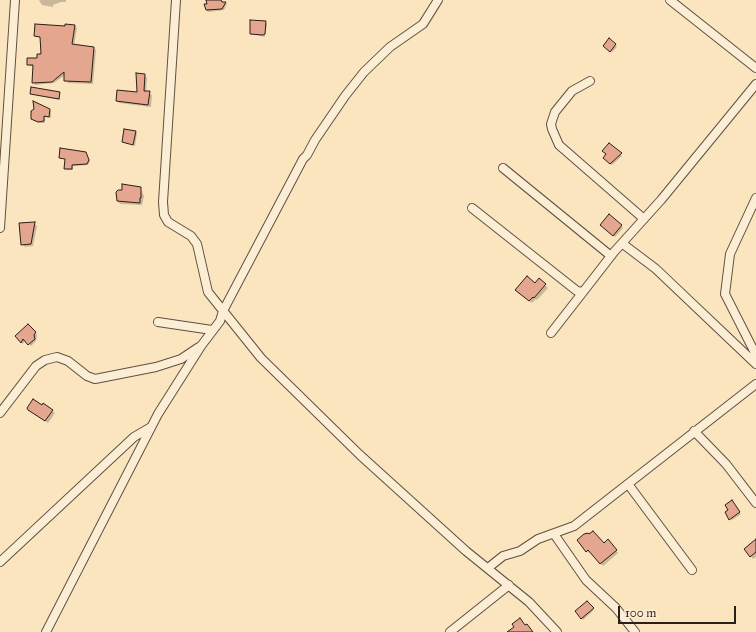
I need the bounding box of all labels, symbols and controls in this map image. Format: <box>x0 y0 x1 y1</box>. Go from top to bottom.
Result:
scale bar <box>620 598 738 624</box>
text: 100 m <box>625 606 656 620</box>

